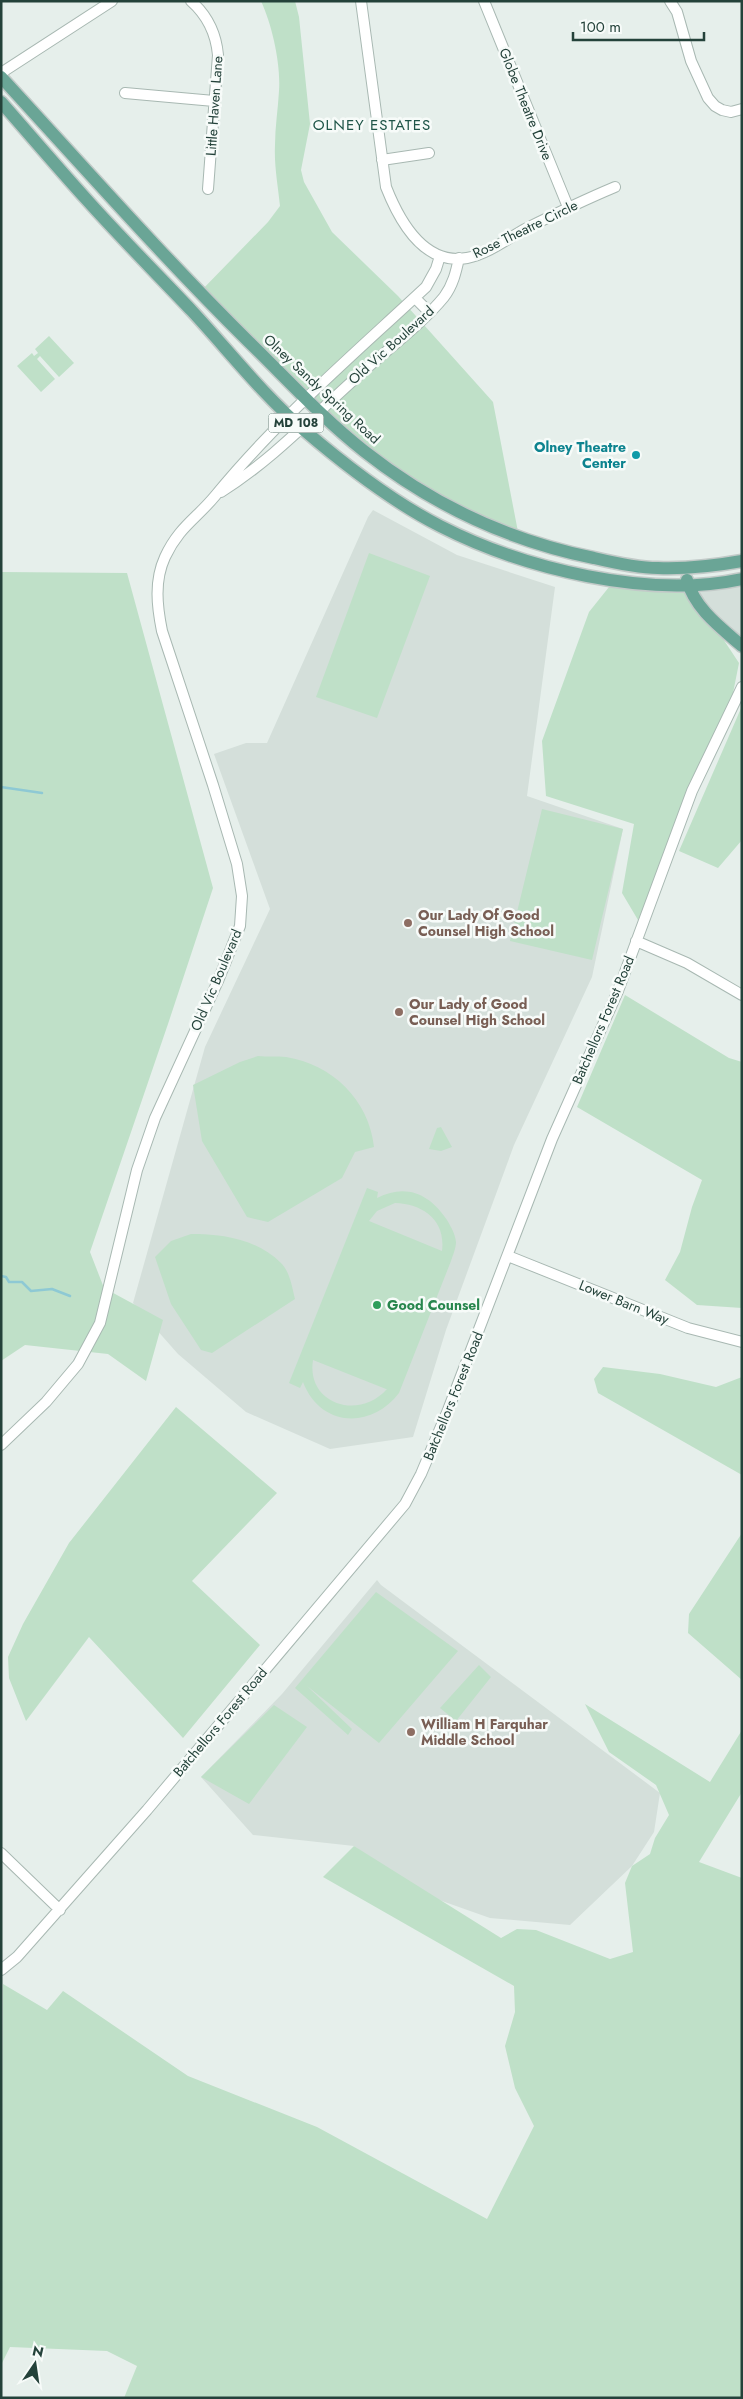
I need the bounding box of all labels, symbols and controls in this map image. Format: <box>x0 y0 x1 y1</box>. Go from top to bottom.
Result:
scale bar <box>573 10 704 42</box>
text: 100 m <box>580 16 621 38</box>
street label: Globe Theatre Drive <box>494 45 558 163</box>
street label: Little Haven Lane <box>201 55 227 157</box>
district label: OLNEY ESTATES <box>313 114 431 136</box>
street label: Rose Theatre Circle <box>469 195 581 263</box>
street label: Old Vic Boulevard <box>344 301 438 389</box>
street label: Olney Sandy Spring Road <box>259 330 385 448</box>
road number: MD 108 <box>268 413 324 432</box>
place label: Olney Theatre Center <box>534 437 626 473</box>
marker: Olney Theatre Center <box>630 449 642 461</box>
place label: Our Lady Of Good Counsel High School <box>418 905 554 941</box>
marker: Our Lady Of Good Counsel High School <box>402 917 414 929</box>
street label: Old Vic Boulevard <box>186 926 246 1034</box>
street label: Batchellors Forest Road <box>567 953 639 1087</box>
place label: Our Lady of Good Counsel High School <box>409 994 545 1030</box>
marker: Our Lady of Good Counsel High School <box>393 1006 405 1018</box>
street label: Lower Barn Way <box>576 1275 673 1329</box>
place label: Good Counsel <box>387 1295 480 1315</box>
marker: Good Counsel <box>371 1299 383 1311</box>
street label: Batchellors Forest Road <box>418 1329 488 1463</box>
street label: Batchellors Forest Road <box>168 1663 272 1781</box>
place label: William H Farquhar Middle School <box>421 1714 548 1750</box>
marker: William H Farquhar Middle School <box>405 1726 417 1738</box>
north arrow <box>10 2339 60 2389</box>
text: N <box>30 2340 46 2362</box>

